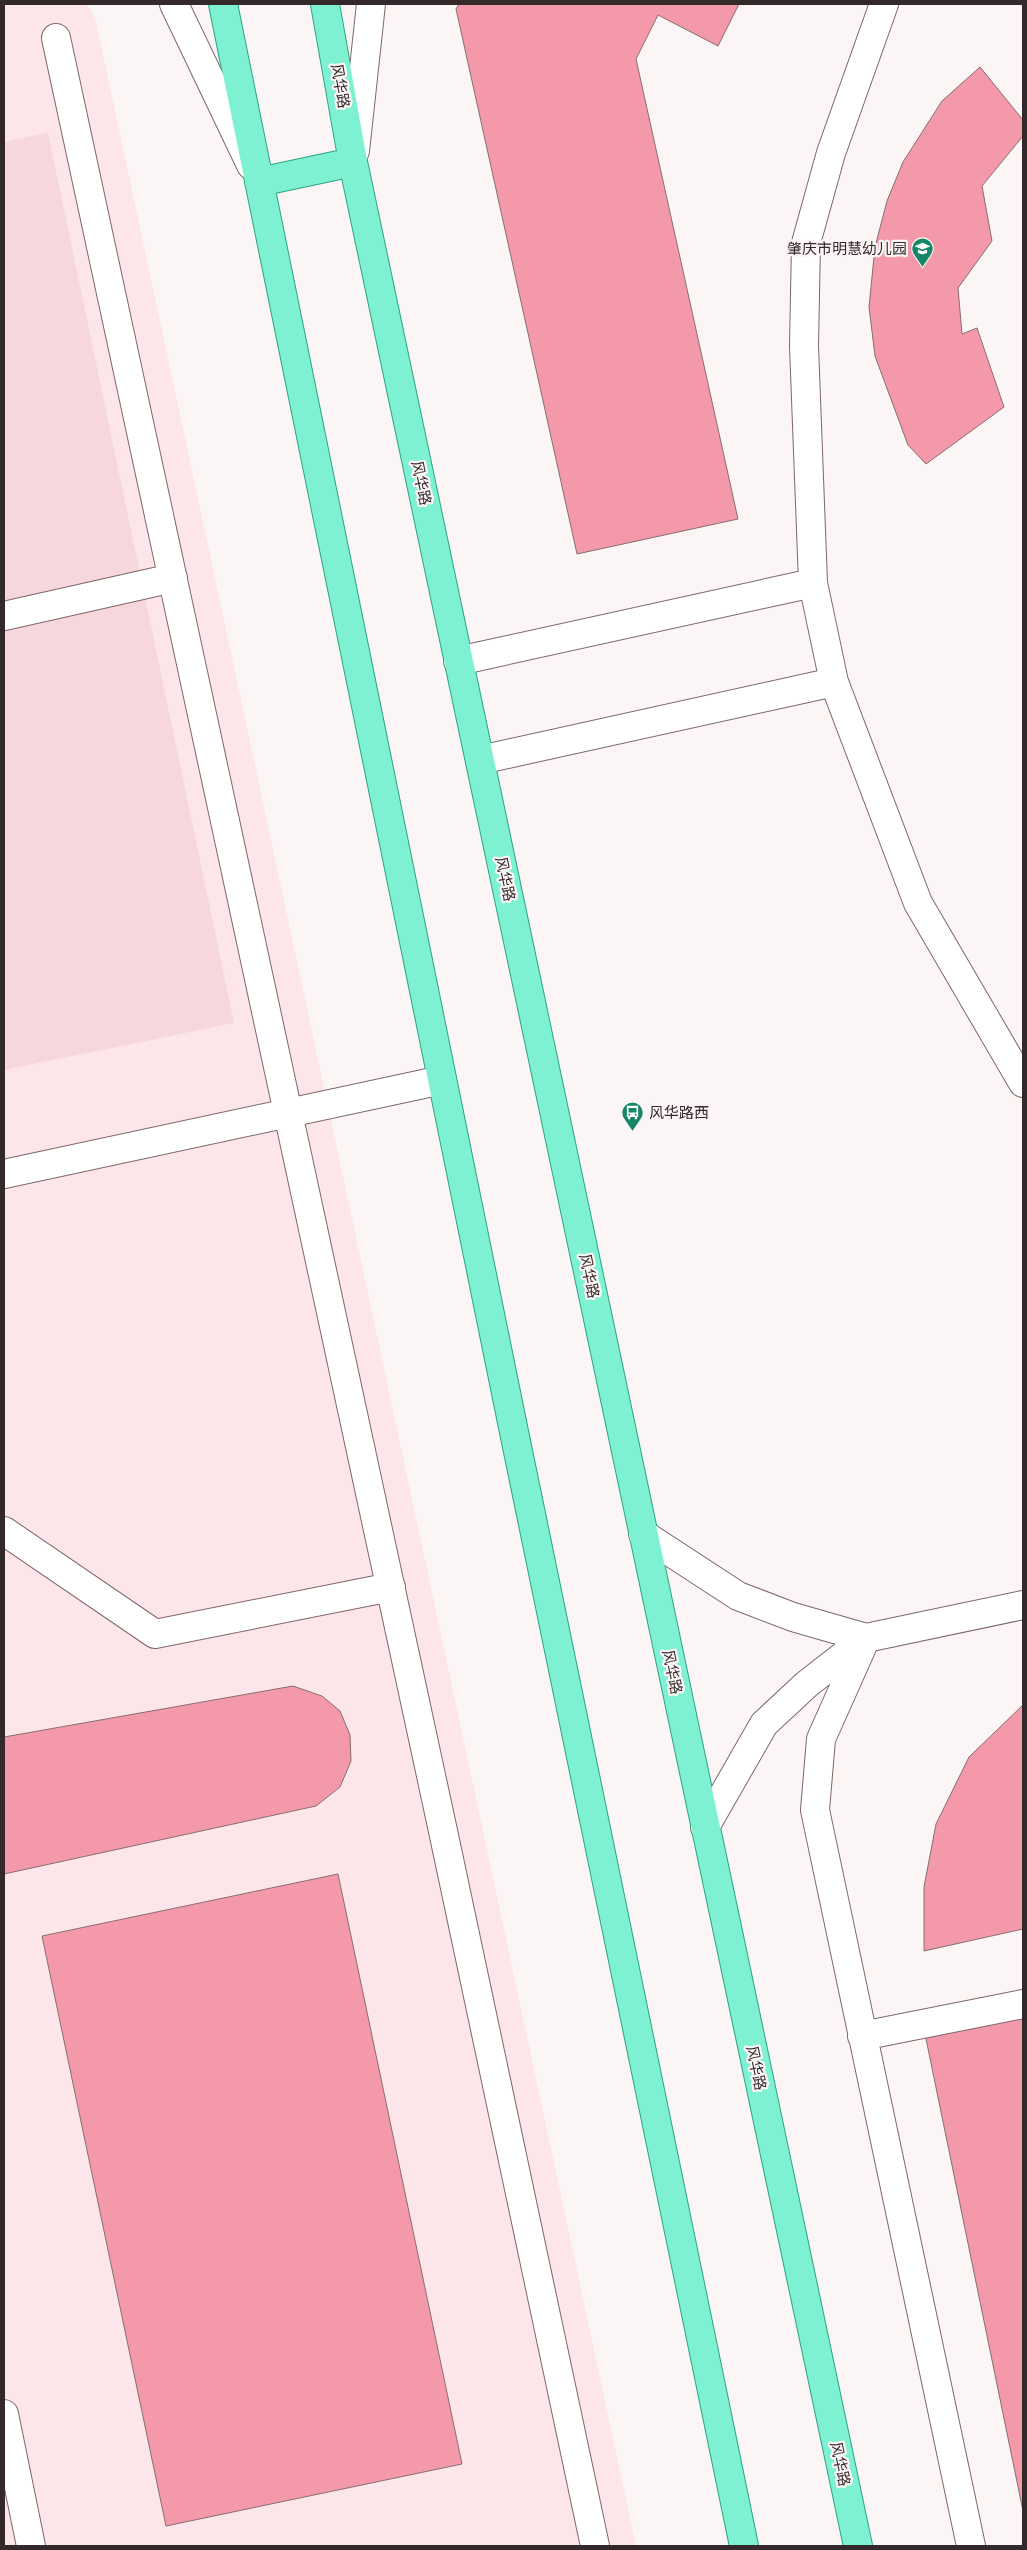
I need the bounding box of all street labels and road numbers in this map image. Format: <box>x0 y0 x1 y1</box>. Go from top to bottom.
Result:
street label: 风华路 <box>327 62 353 110</box>
street label: 风华路 <box>408 459 434 507</box>
street label: 风华路 <box>492 855 518 903</box>
street label: 风华路 <box>576 1252 602 1300</box>
street label: 风华路 <box>659 1648 685 1696</box>
street label: 风华路 <box>743 2044 769 2092</box>
street label: 风华路 <box>827 2440 853 2488</box>

